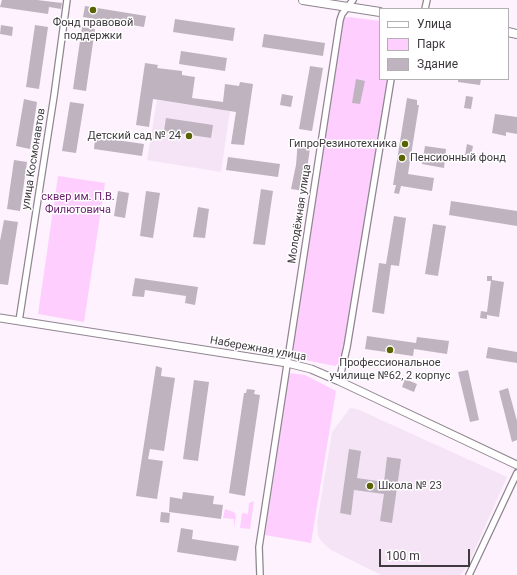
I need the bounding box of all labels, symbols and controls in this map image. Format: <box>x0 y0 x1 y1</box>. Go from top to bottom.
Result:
marker: Фонд правовой поддержки <box>88 5 98 15</box>
legend <box>379 8 509 80</box>
place label: Фонд правовой поддержки <box>53 16 133 42</box>
text: Улица <box>417 17 452 31</box>
text: Парк <box>417 37 445 51</box>
text: Здание <box>417 57 458 71</box>
street label: улица Космонавтов <box>19 107 49 211</box>
place label: Детский сад № 24 <box>87 129 181 143</box>
marker: Детский сад № 24 <box>184 131 194 141</box>
place label: ГипроРезинотехника <box>289 137 397 151</box>
marker: ГипроРезинотехника <box>400 139 410 149</box>
place label: Пенсионный фонд <box>410 151 506 165</box>
marker: Пенсионный фонд <box>397 153 407 163</box>
street label: Молодёжная улица <box>286 163 314 265</box>
park label: сквер им. П.В. Филютовича <box>41 190 115 216</box>
street label: Набережная улица <box>209 334 307 364</box>
marker: Профессиональное училище №62, 2 корпус <box>385 345 395 355</box>
place label: Профессиональное училище №62, 2 корпус <box>330 356 450 382</box>
place label: Школа № 23 <box>378 479 442 493</box>
marker: Школа № 23 <box>365 481 375 491</box>
scale bar <box>381 541 472 567</box>
text: 100 m <box>386 549 420 563</box>

